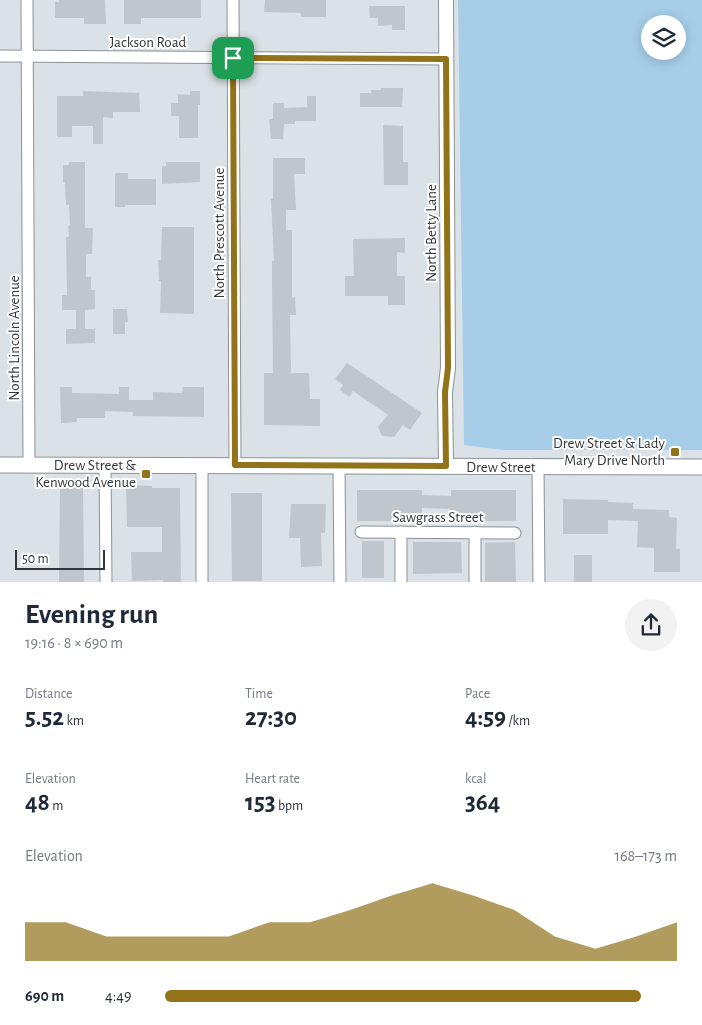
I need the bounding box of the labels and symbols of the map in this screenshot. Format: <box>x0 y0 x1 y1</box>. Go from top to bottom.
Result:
street label: Jackson Road <box>110 35 187 50</box>
pin <box>212 37 254 79</box>
street label: North Prescott Avenue <box>212 167 227 298</box>
street label: North Betty Lane <box>424 184 439 282</box>
street label: North Lincoln Avenue <box>7 275 22 401</box>
place label: Drew Street & Lady Mary Drive North <box>553 436 666 468</box>
marker: Drew Street & Lady Mary Drive North <box>669 446 681 458</box>
place label: Drew Street & Kenwood Avenue <box>35 458 137 490</box>
street label: Drew Street <box>466 460 536 475</box>
marker: Drew Street & Kenwood Avenue <box>140 468 152 480</box>
street label: Sawgrass Street <box>392 510 484 525</box>
scale bar <box>15 548 105 571</box>

